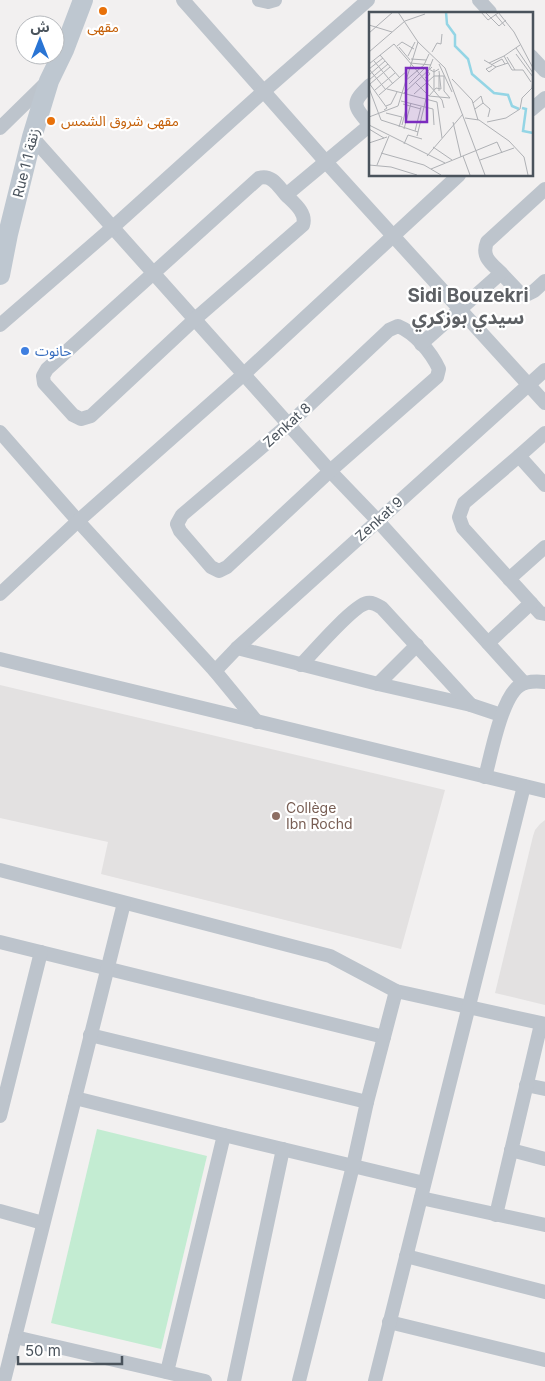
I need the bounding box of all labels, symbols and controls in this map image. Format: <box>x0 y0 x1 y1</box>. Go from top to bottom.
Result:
marker: مقهى <box>97 5 109 17</box>
inset map <box>369 12 532 176</box>
north arrow <box>15 15 65 65</box>
text: ش <box>30 18 50 35</box>
place label: مقهى <box>87 18 119 36</box>
place label: مقهى شروق الشمس <box>61 112 179 130</box>
marker: مقهى شروق الشمس <box>45 115 57 127</box>
street label: Rue 1 زنقة 1 <box>9 126 43 200</box>
district label: Sidi Bouzekri سيدي بوزكري <box>407 284 529 332</box>
place label: حانوت <box>35 342 72 360</box>
marker: حانوت <box>19 345 31 357</box>
street label: Zenkat 8 <box>259 399 314 450</box>
street label: Zenkat 9 <box>351 493 406 544</box>
place label: Collège Ibn Rochd <box>286 799 353 832</box>
marker: Collège Ibn Rochd <box>270 810 282 822</box>
scale bar <box>18 1334 121 1366</box>
text: 50 m <box>25 1341 61 1360</box>

